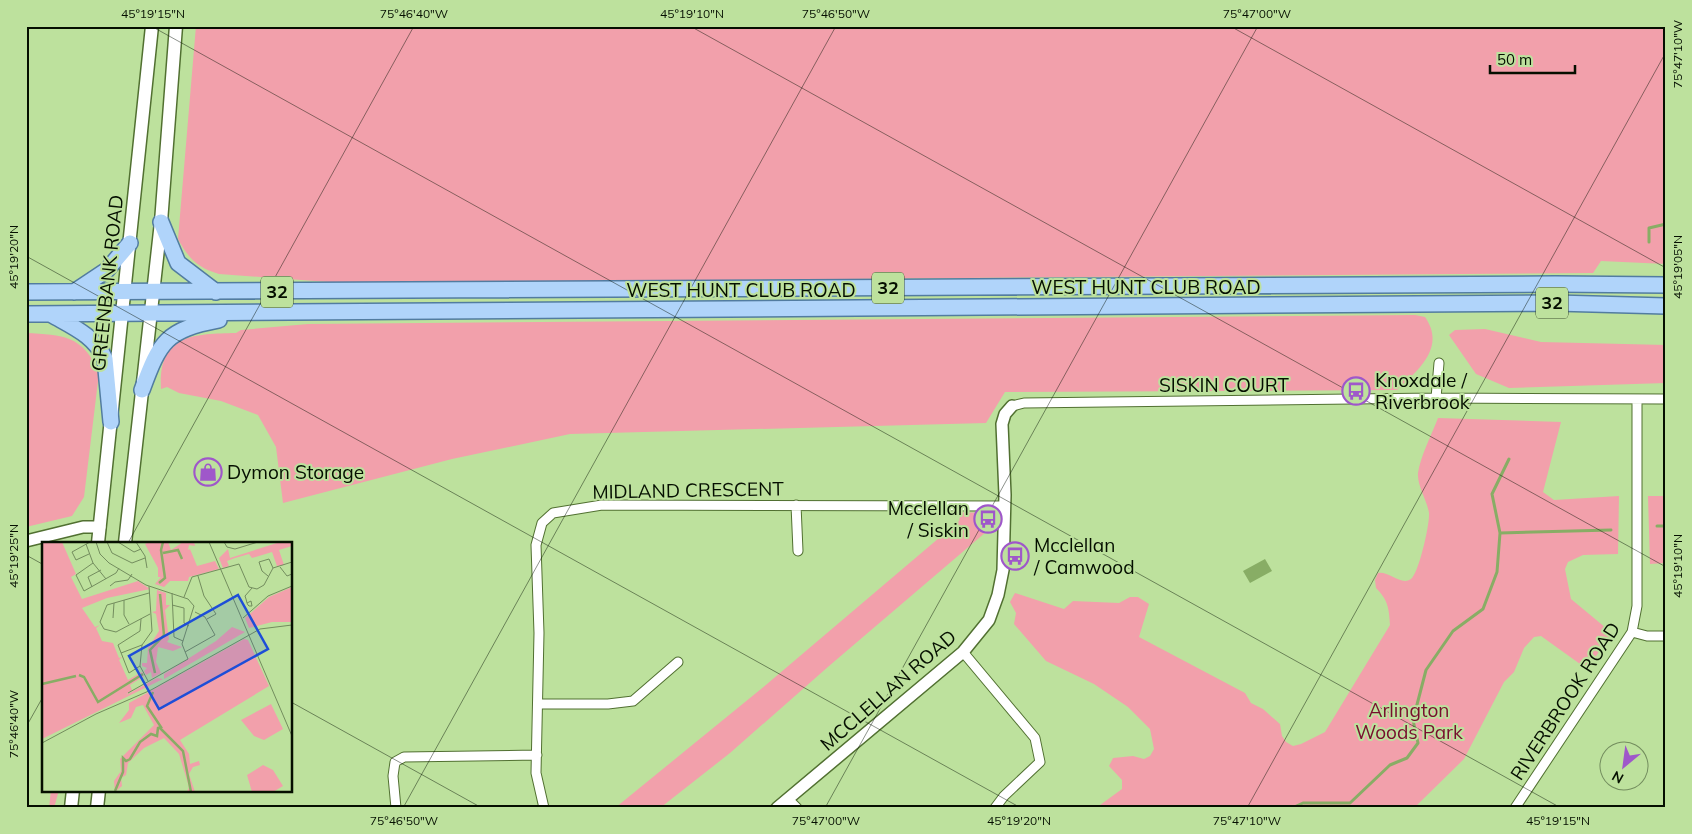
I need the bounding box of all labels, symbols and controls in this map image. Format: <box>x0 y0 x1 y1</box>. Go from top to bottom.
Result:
text: 45°19'15"N <box>121 6 185 21</box>
text: 75°46'40"W <box>380 6 448 21</box>
text: 45°19'10"N <box>660 6 724 21</box>
text: 75°46'50"W <box>802 6 870 21</box>
text: 75°47'00"W <box>1223 6 1291 21</box>
text: 75°47'10"W <box>1670 20 1685 88</box>
scale bar <box>1490 42 1574 74</box>
text: 50 m <box>1497 50 1532 69</box>
street label: GREENBANK ROAD <box>86 194 128 372</box>
text: 45°19'20"N <box>6 225 21 289</box>
text: 45°19'05"N <box>1670 235 1685 299</box>
road number: 32 <box>872 272 904 304</box>
street label: WEST HUNT CLUB ROAD <box>1031 275 1261 299</box>
road number: 32 <box>261 276 293 308</box>
street label: WEST HUNT CLUB ROAD <box>626 278 856 302</box>
road number: 32 <box>1536 288 1568 318</box>
place label: Knoxdale / Riverbrook <box>1375 368 1470 414</box>
street label: SISKIN COURT <box>1159 373 1290 397</box>
bus stop icon: Knoxdale / Riverbrook <box>1341 376 1371 406</box>
shop icon: Dymon Storage <box>193 457 223 487</box>
place label: Dymon Storage <box>227 460 364 484</box>
street label: MIDLAND CRESCENT <box>592 476 784 504</box>
place label: Mcclellan / Siskin <box>888 496 969 542</box>
bus stop icon: Mcclellan / Siskin <box>973 504 1003 534</box>
text: 45°19'25"N <box>6 524 21 588</box>
place label: Mcclellan / Camwood <box>1033 533 1135 579</box>
text: 45°19'10"N <box>1670 534 1685 598</box>
bus stop icon: Mcclellan / Camwood <box>1000 541 1030 571</box>
inset map <box>42 542 292 792</box>
street label: RIVERBROOK ROAD <box>1505 617 1625 785</box>
street label: MCCLELLAN ROAD <box>815 624 961 756</box>
text: 75°46'40"W <box>6 690 21 758</box>
park label: Arlington Woods Park <box>1355 698 1463 744</box>
north arrow <box>1600 742 1650 792</box>
text: N <box>1609 767 1627 788</box>
text: 75°46'50"W <box>370 813 438 828</box>
text: 75°47'00"W <box>792 813 860 828</box>
text: 45°19'20"N <box>987 813 1051 828</box>
text: 75°47'10"W <box>1213 813 1281 828</box>
text: 45°19'15"N <box>1526 813 1590 828</box>

